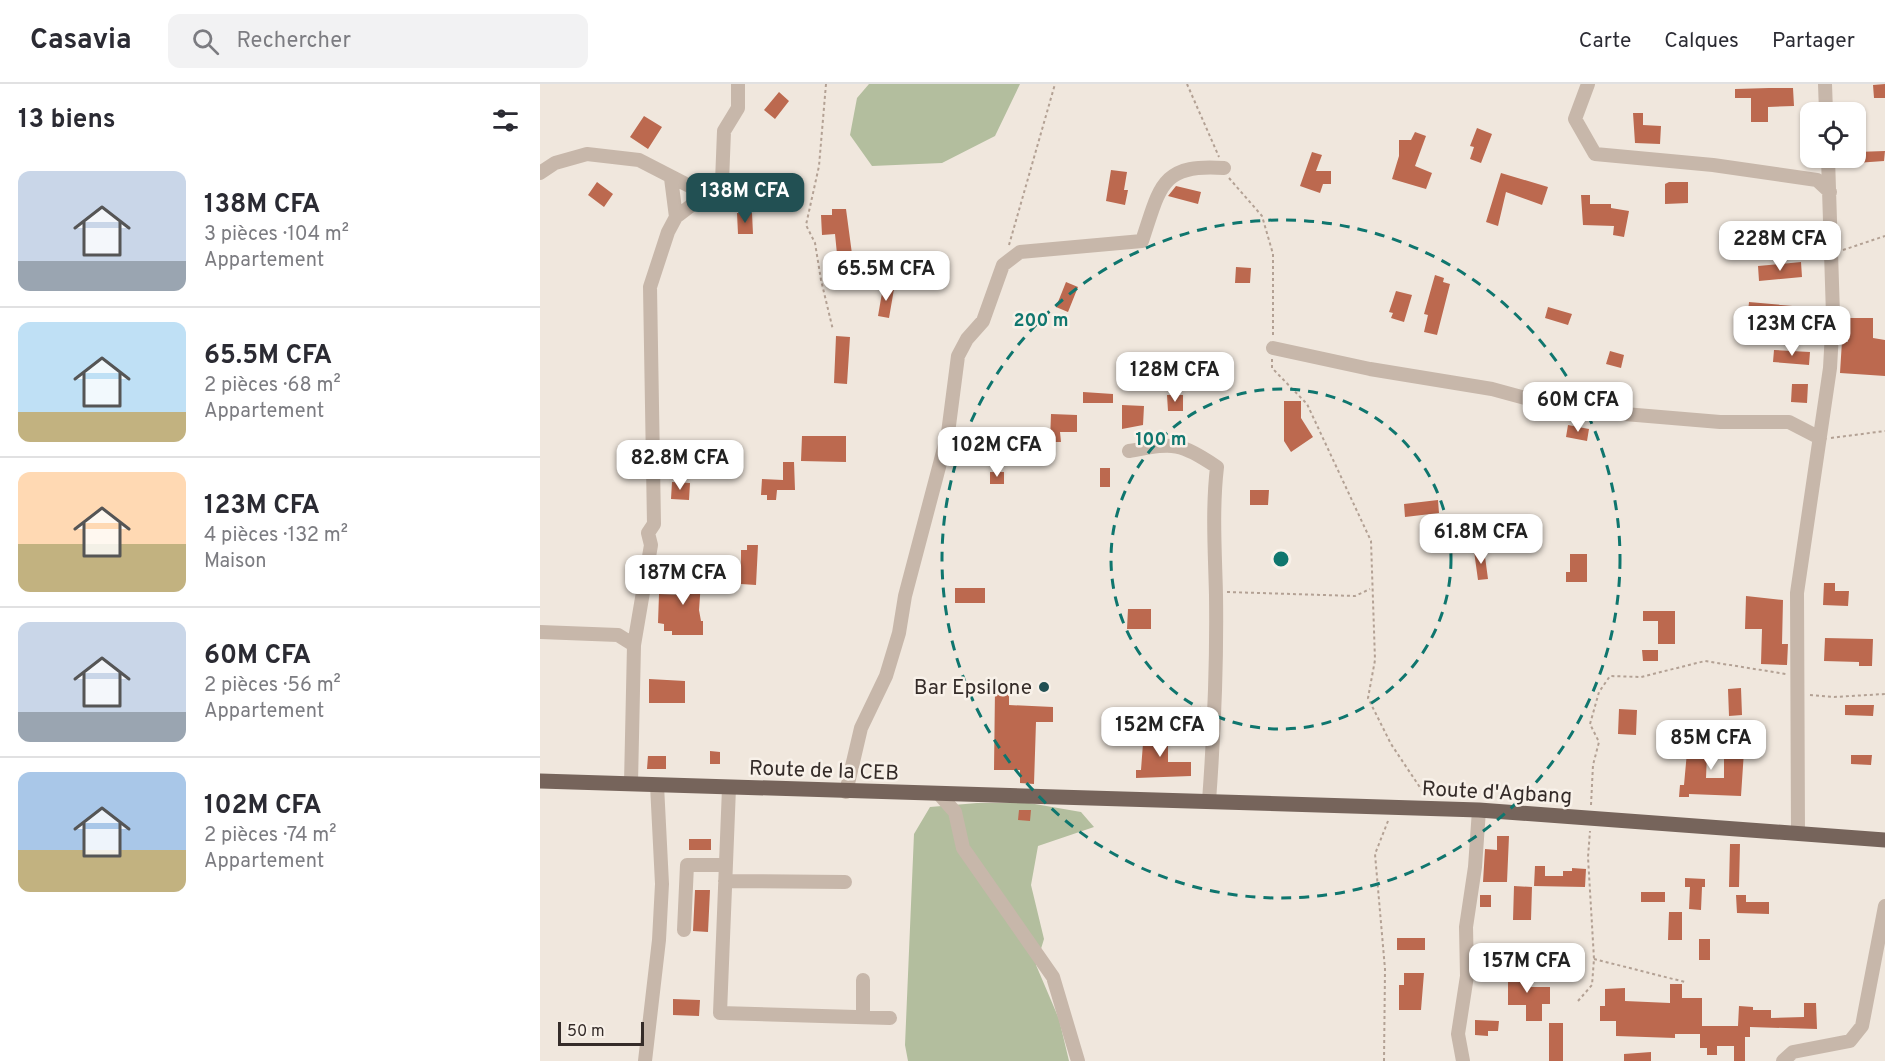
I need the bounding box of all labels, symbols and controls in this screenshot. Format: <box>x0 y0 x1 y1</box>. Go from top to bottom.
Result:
search box <box>168 14 588 68</box>
text: Casavia <box>30 23 132 59</box>
icon: search <box>189 25 222 58</box>
text: Rechercher <box>237 28 351 55</box>
text: Carte <box>1579 28 1631 55</box>
text: Calques <box>1664 28 1739 55</box>
text: Partager <box>1772 28 1855 55</box>
map controls <box>1800 102 1866 168</box>
button: locate <box>1800 102 1866 168</box>
text: 13 biens <box>18 104 116 137</box>
icon: filters <box>489 104 522 137</box>
pin: 138M CFA <box>683 173 807 224</box>
text: 138M CFA <box>700 179 790 205</box>
text: 138M CFA <box>204 189 320 222</box>
icon: home <box>66 195 138 267</box>
pin: 228M CFA <box>1718 221 1842 272</box>
text: 3 pièces · 104 m² <box>204 222 349 248</box>
text: 228M CFA <box>1733 227 1827 253</box>
text: Appartement <box>204 248 324 274</box>
pin: 65.5M CFA <box>817 251 955 302</box>
text: 65.5M CFA <box>837 257 935 283</box>
pin: 123M CFA <box>1730 306 1854 357</box>
text: 200 m <box>1013 310 1069 333</box>
text: 123M CFA <box>1747 312 1837 338</box>
text: 65.5M CFA <box>204 340 332 373</box>
icon: home <box>66 346 138 418</box>
pin: 128M CFA <box>1113 352 1237 403</box>
text: 128M CFA <box>1130 358 1220 384</box>
text: 2 pièces · 68 m² <box>204 373 341 399</box>
pin: 60M CFA <box>1523 382 1633 433</box>
text: 60M CFA <box>1537 388 1619 414</box>
text: Appartement <box>204 399 324 425</box>
pin: 102M CFA <box>935 427 1059 478</box>
text: 100 m <box>1135 429 1187 452</box>
text: 102M CFA <box>952 433 1042 459</box>
pin: 82.8M CFA <box>611 440 749 491</box>
text: 82.8M CFA <box>631 446 729 472</box>
text: 123M CFA <box>204 490 320 523</box>
icon: home <box>66 496 138 568</box>
pin: 61.8M CFA <box>1412 514 1550 565</box>
text: 61.8M CFA <box>1434 520 1528 546</box>
text: 4 pièces · 132 m² <box>204 523 348 549</box>
text: Maison <box>204 549 267 575</box>
centre of rings <box>1271 549 1291 569</box>
pin: 187M CFA <box>621 555 745 606</box>
text: 187M CFA <box>639 561 727 587</box>
text: 60M CFA <box>204 640 311 673</box>
icon: home <box>66 646 138 718</box>
text: 2 pièces · 56 m² <box>204 673 341 699</box>
place label: Bar Epsilone <box>914 675 1032 702</box>
marker: Bar Epsilone <box>1037 680 1051 694</box>
text: Appartement <box>204 699 324 725</box>
pin: 152M CFA <box>1098 707 1222 758</box>
text: 152M CFA <box>1115 713 1205 739</box>
pin: 85M CFA <box>1656 720 1766 771</box>
text: 85M CFA <box>1670 726 1752 752</box>
street label: Route de la CEB <box>748 755 899 788</box>
street label: Route d'Agbang <box>1421 776 1573 811</box>
text: 102M CFA <box>204 790 322 823</box>
icon: home <box>66 796 138 868</box>
text: 2 pièces · 74 m² <box>204 823 337 849</box>
text: Appartement <box>204 849 324 875</box>
pin: 157M CFA <box>1465 943 1589 994</box>
text: 157M CFA <box>1483 949 1571 975</box>
scale bar <box>558 1019 644 1046</box>
text: 50 m <box>567 1022 605 1042</box>

